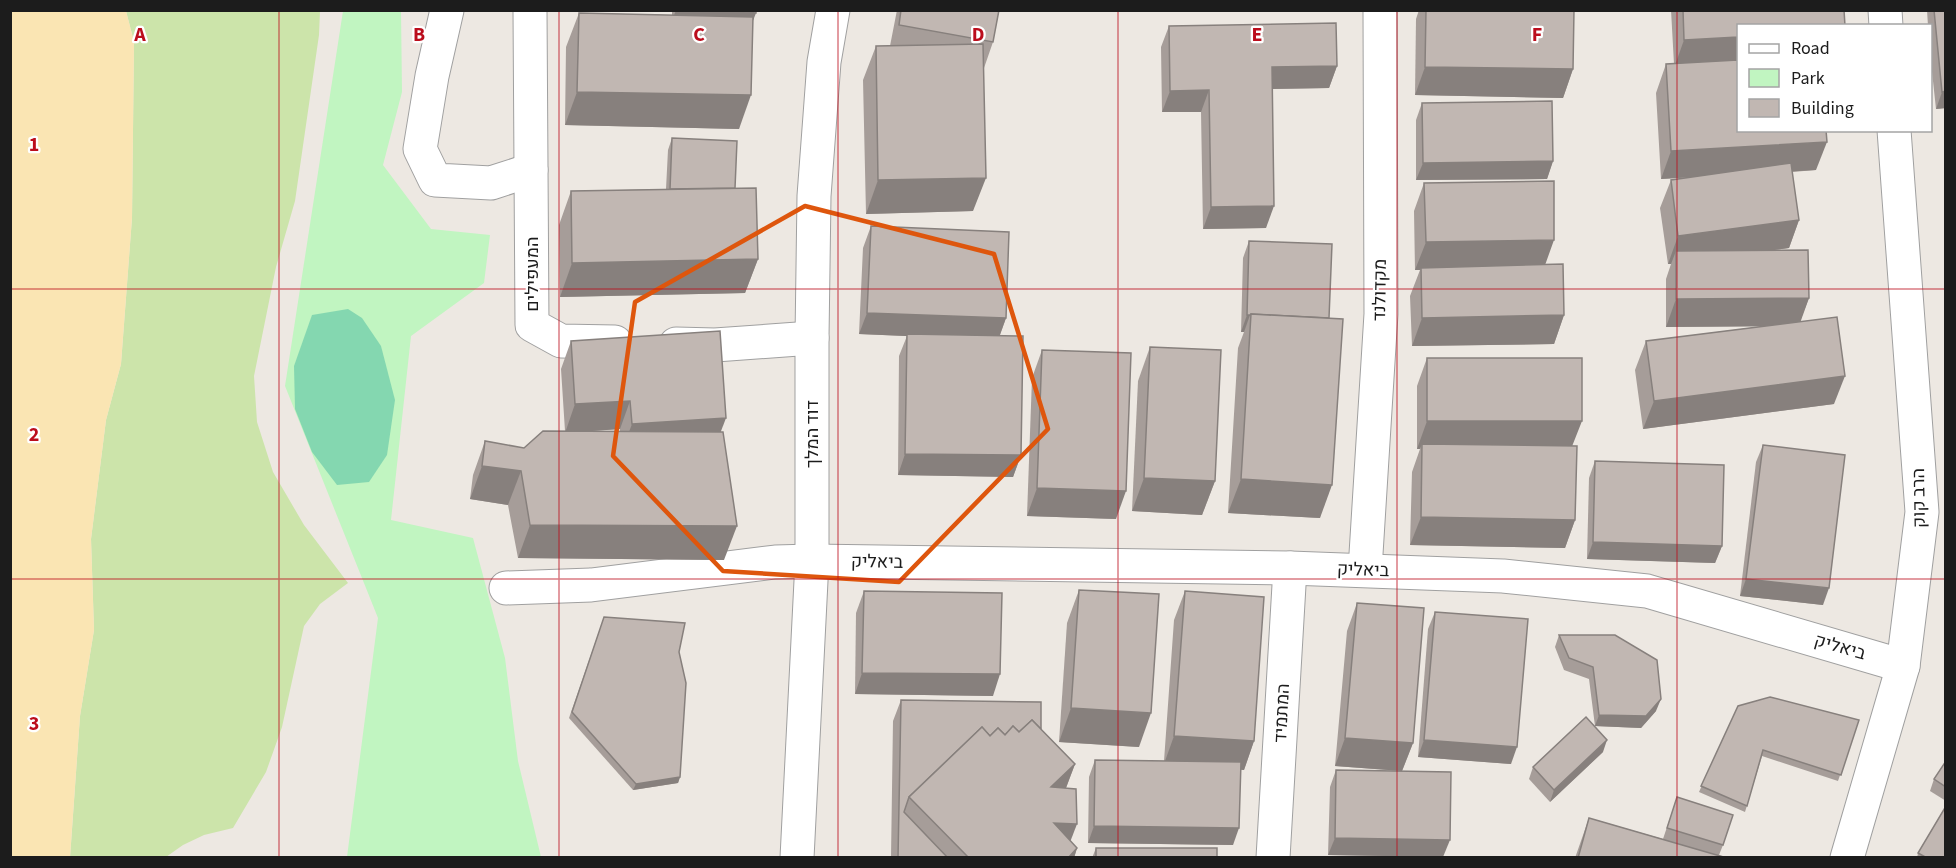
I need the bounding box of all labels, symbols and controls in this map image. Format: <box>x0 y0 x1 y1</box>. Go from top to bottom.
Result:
text: A <box>133 21 146 49</box>
text: B <box>413 21 425 49</box>
text: C <box>693 21 705 49</box>
text: D <box>972 21 984 49</box>
text: E <box>1252 21 1262 49</box>
text: F <box>1532 21 1542 49</box>
legend <box>1737 24 1932 132</box>
text: Road <box>1791 36 1830 61</box>
text: Park <box>1791 66 1825 91</box>
text: Building <box>1791 96 1854 121</box>
text: 1 <box>29 131 39 159</box>
street label: המעפילים <box>520 236 545 312</box>
street label: מקדולנד <box>1367 259 1393 321</box>
street label: דוד המלך <box>800 400 825 468</box>
text: 2 <box>29 421 39 449</box>
street label: הרב קוק <box>1906 468 1932 528</box>
street label: ביאליק <box>851 549 904 575</box>
street label: ביאליק <box>1336 557 1390 583</box>
street label: ביאליק <box>1811 628 1869 666</box>
street label: המתמיד <box>1268 683 1296 743</box>
text: 3 <box>29 710 39 738</box>

